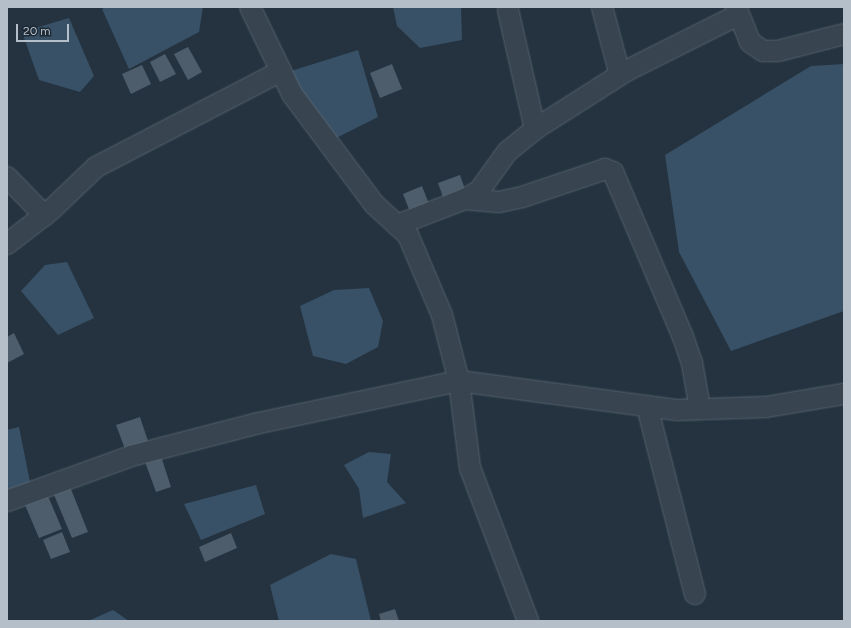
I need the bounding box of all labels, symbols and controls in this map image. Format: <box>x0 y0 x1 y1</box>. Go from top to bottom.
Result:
scale bar <box>18 16 71 42</box>
text: 20 m <box>23 24 51 38</box>

